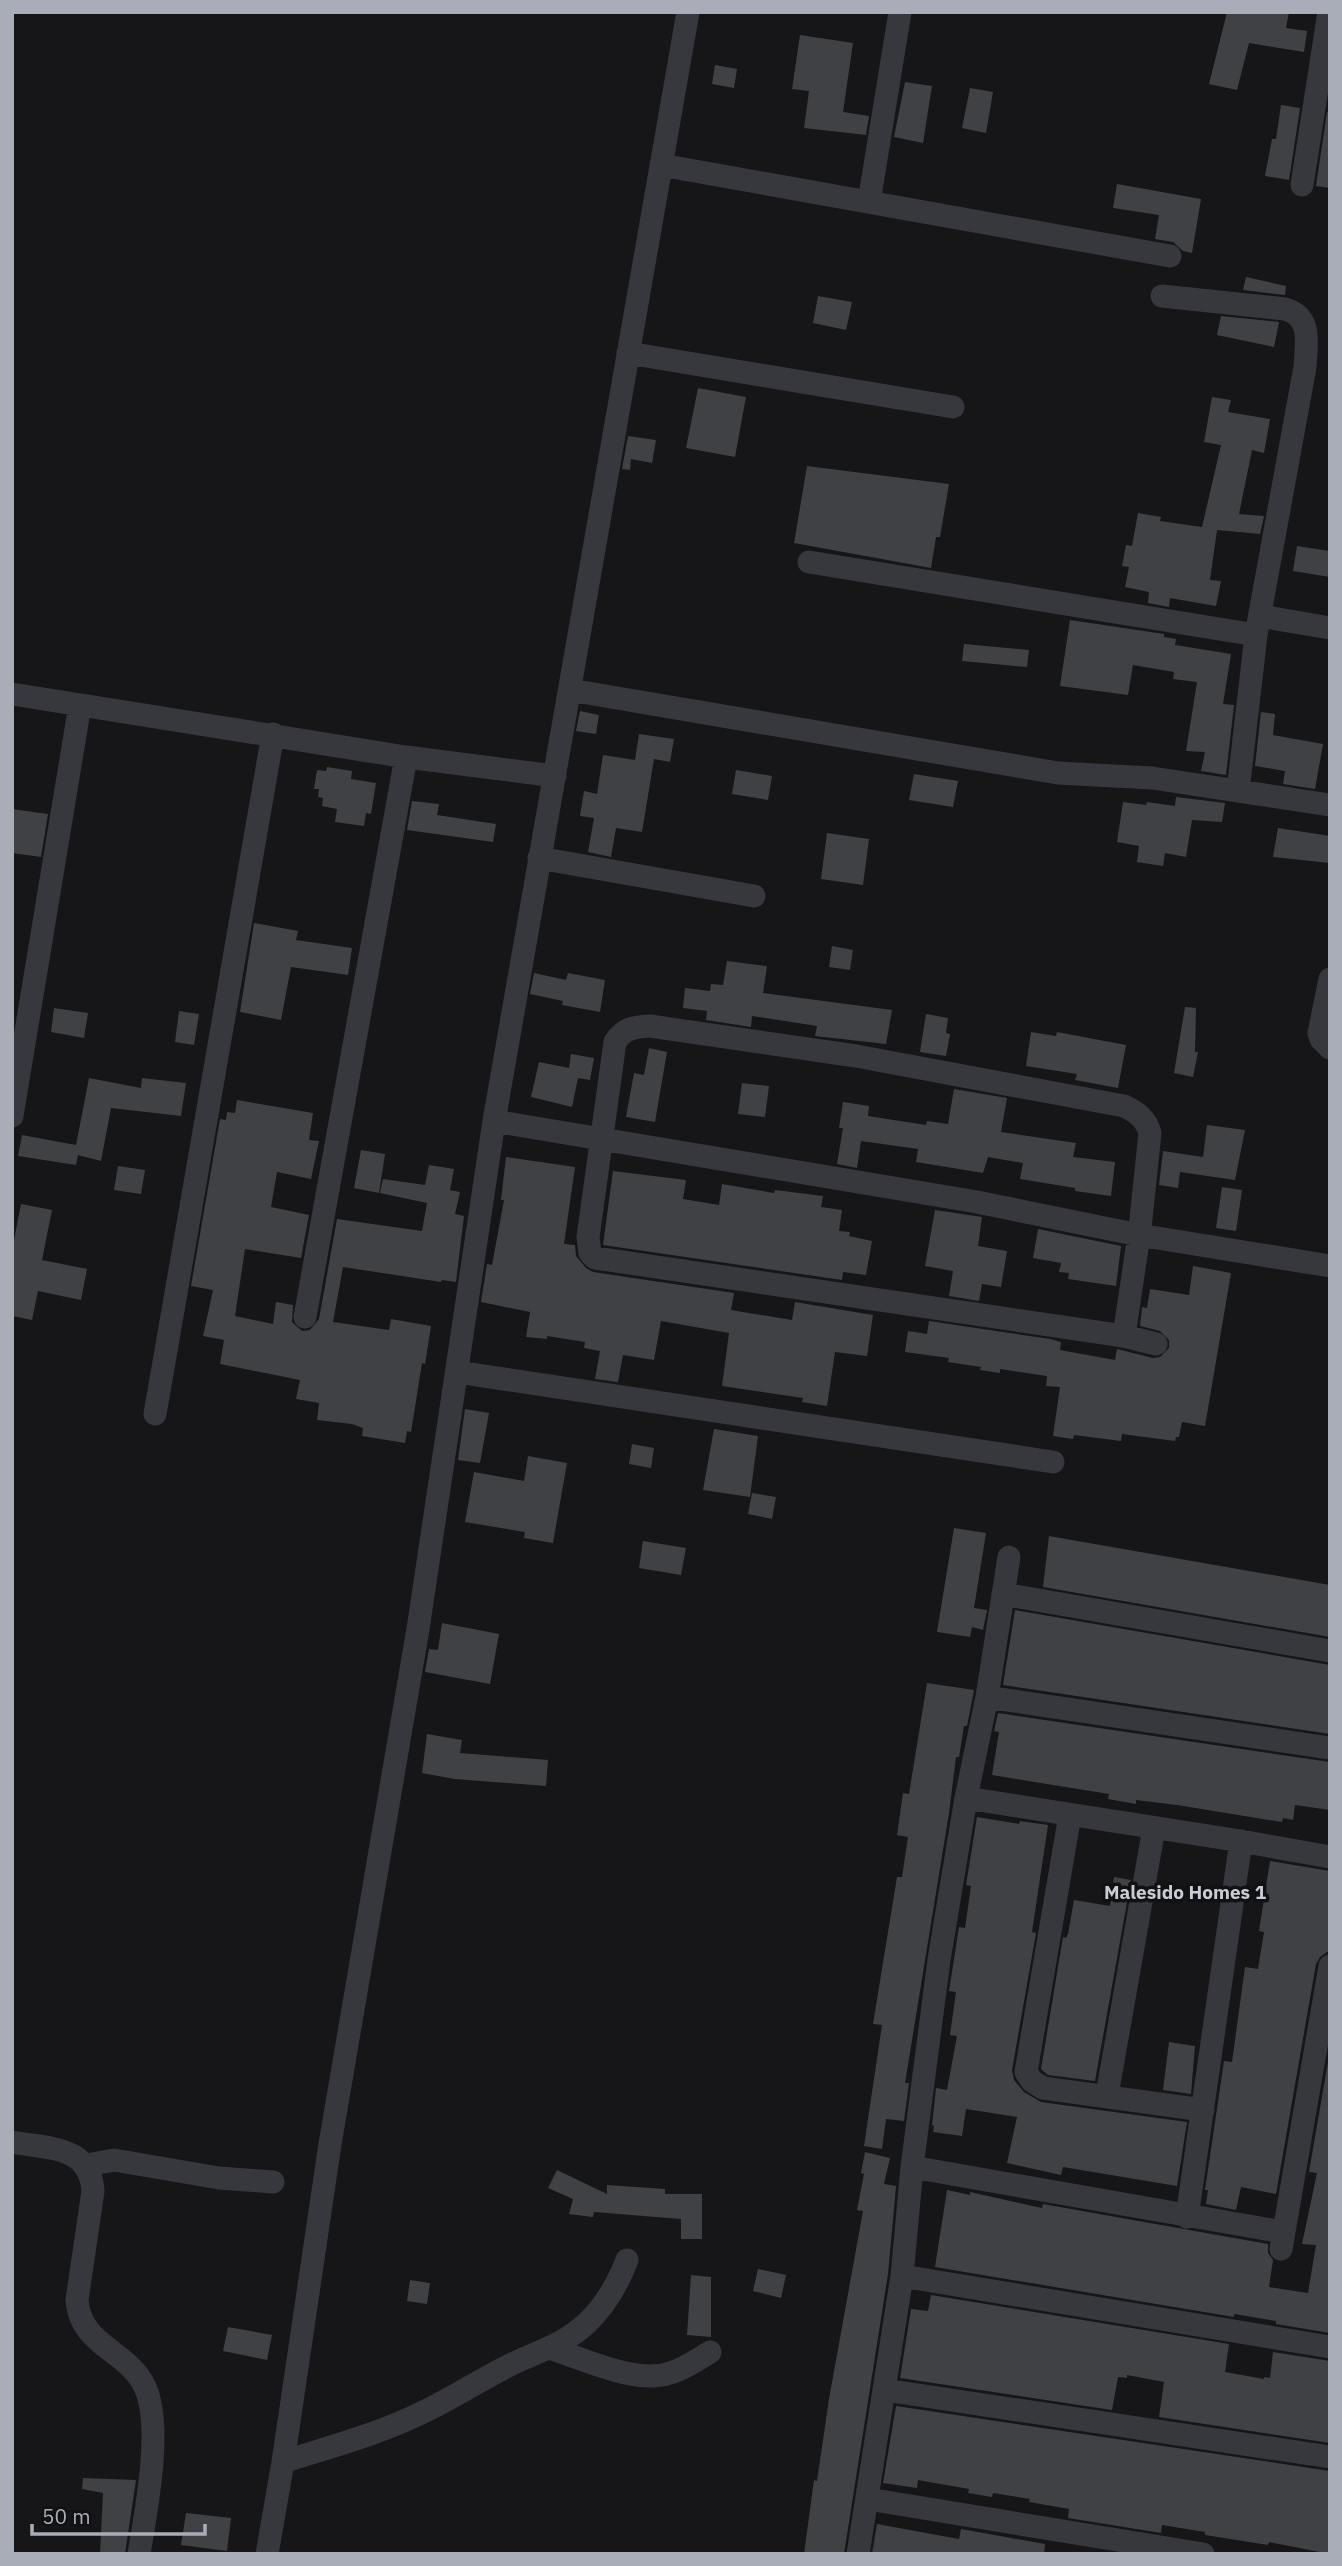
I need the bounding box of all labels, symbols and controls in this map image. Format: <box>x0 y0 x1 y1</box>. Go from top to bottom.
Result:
district label: Malesido Homes 1 <box>1104 1880 1267 1904</box>
scale bar <box>32 2492 205 2536</box>
text: 50 m <box>42 2502 91 2530</box>

